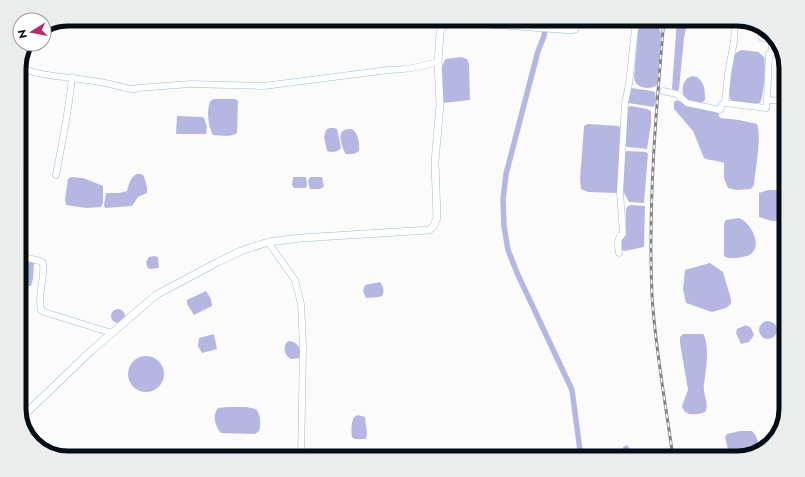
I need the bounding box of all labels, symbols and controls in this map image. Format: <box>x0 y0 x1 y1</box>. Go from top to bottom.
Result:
north arrow <box>12 12 52 52</box>
text: N <box>13 28 31 40</box>

